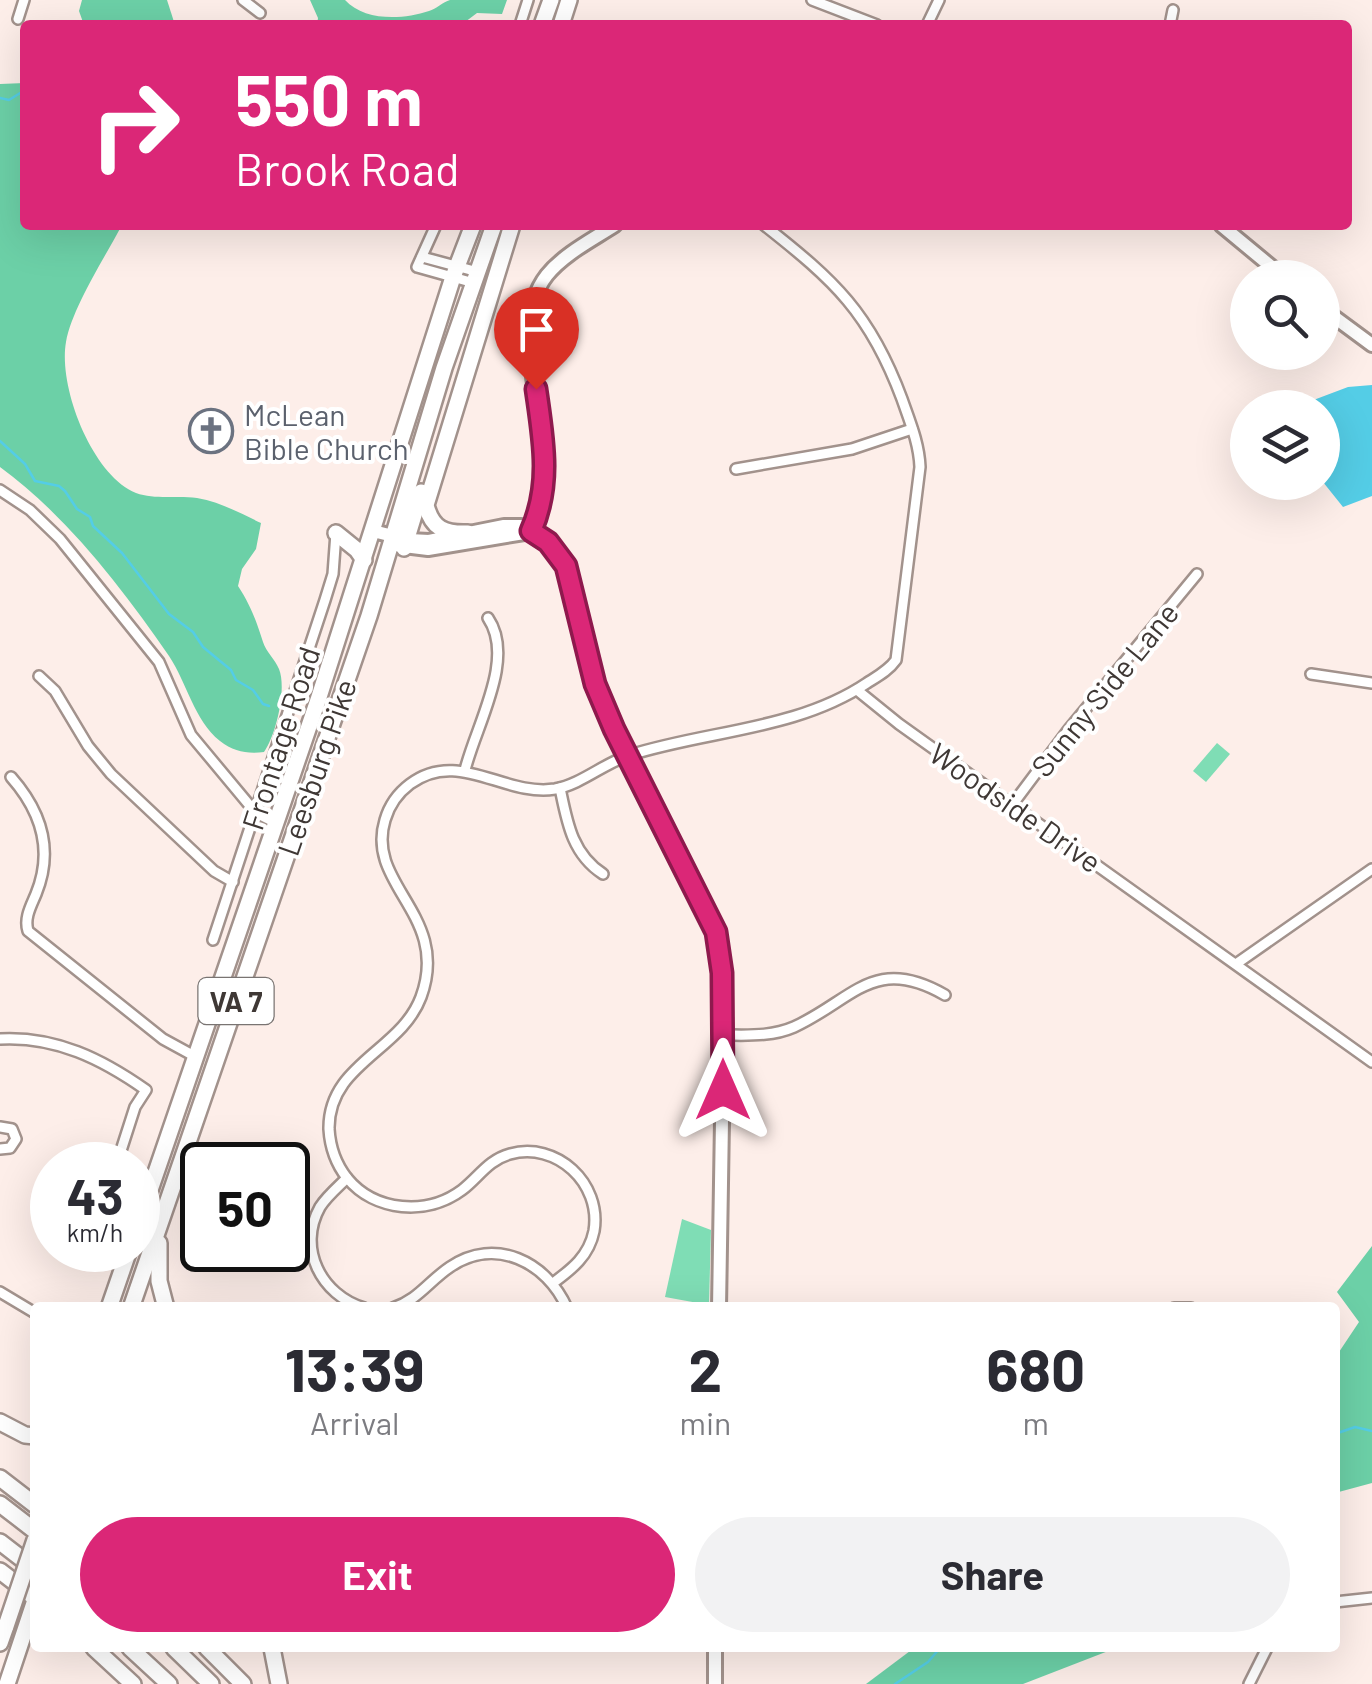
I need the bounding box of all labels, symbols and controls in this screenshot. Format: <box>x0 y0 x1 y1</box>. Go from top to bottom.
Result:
text: 550 m <box>235 56 423 140</box>
icon: right <box>70 60 200 190</box>
text: Brook Road <box>235 141 459 195</box>
map controls <box>1230 260 1340 500</box>
button: search <box>1230 260 1340 370</box>
pin <box>494 287 579 390</box>
icon: arrive <box>509 302 564 357</box>
button: layers <box>1230 390 1340 500</box>
place label: McLean Bible Church <box>244 396 409 466</box>
church icon: McLean Bible Church <box>188 408 234 454</box>
street label: Sunny Side Lane <box>1023 595 1185 783</box>
street label: Frontage Road <box>233 642 327 834</box>
street label: Leesburg Pike <box>269 674 363 860</box>
street label: Woodside Drive <box>923 735 1109 879</box>
road number: VA 7 <box>198 978 274 1024</box>
position arrow <box>671 1038 775 1142</box>
speed limit sign: 50 <box>180 1142 310 1272</box>
text: 43 <box>66 1165 124 1225</box>
text: km/h <box>67 1217 123 1247</box>
text: 13:39 <box>285 1332 425 1404</box>
text: 2 <box>689 1332 722 1404</box>
text: 680 <box>986 1332 1085 1404</box>
text: Arrival <box>310 1403 399 1441</box>
text: min <box>679 1403 731 1441</box>
text: m <box>1022 1403 1049 1441</box>
button: Exit <box>80 1517 675 1632</box>
button: Share <box>695 1517 1290 1632</box>

